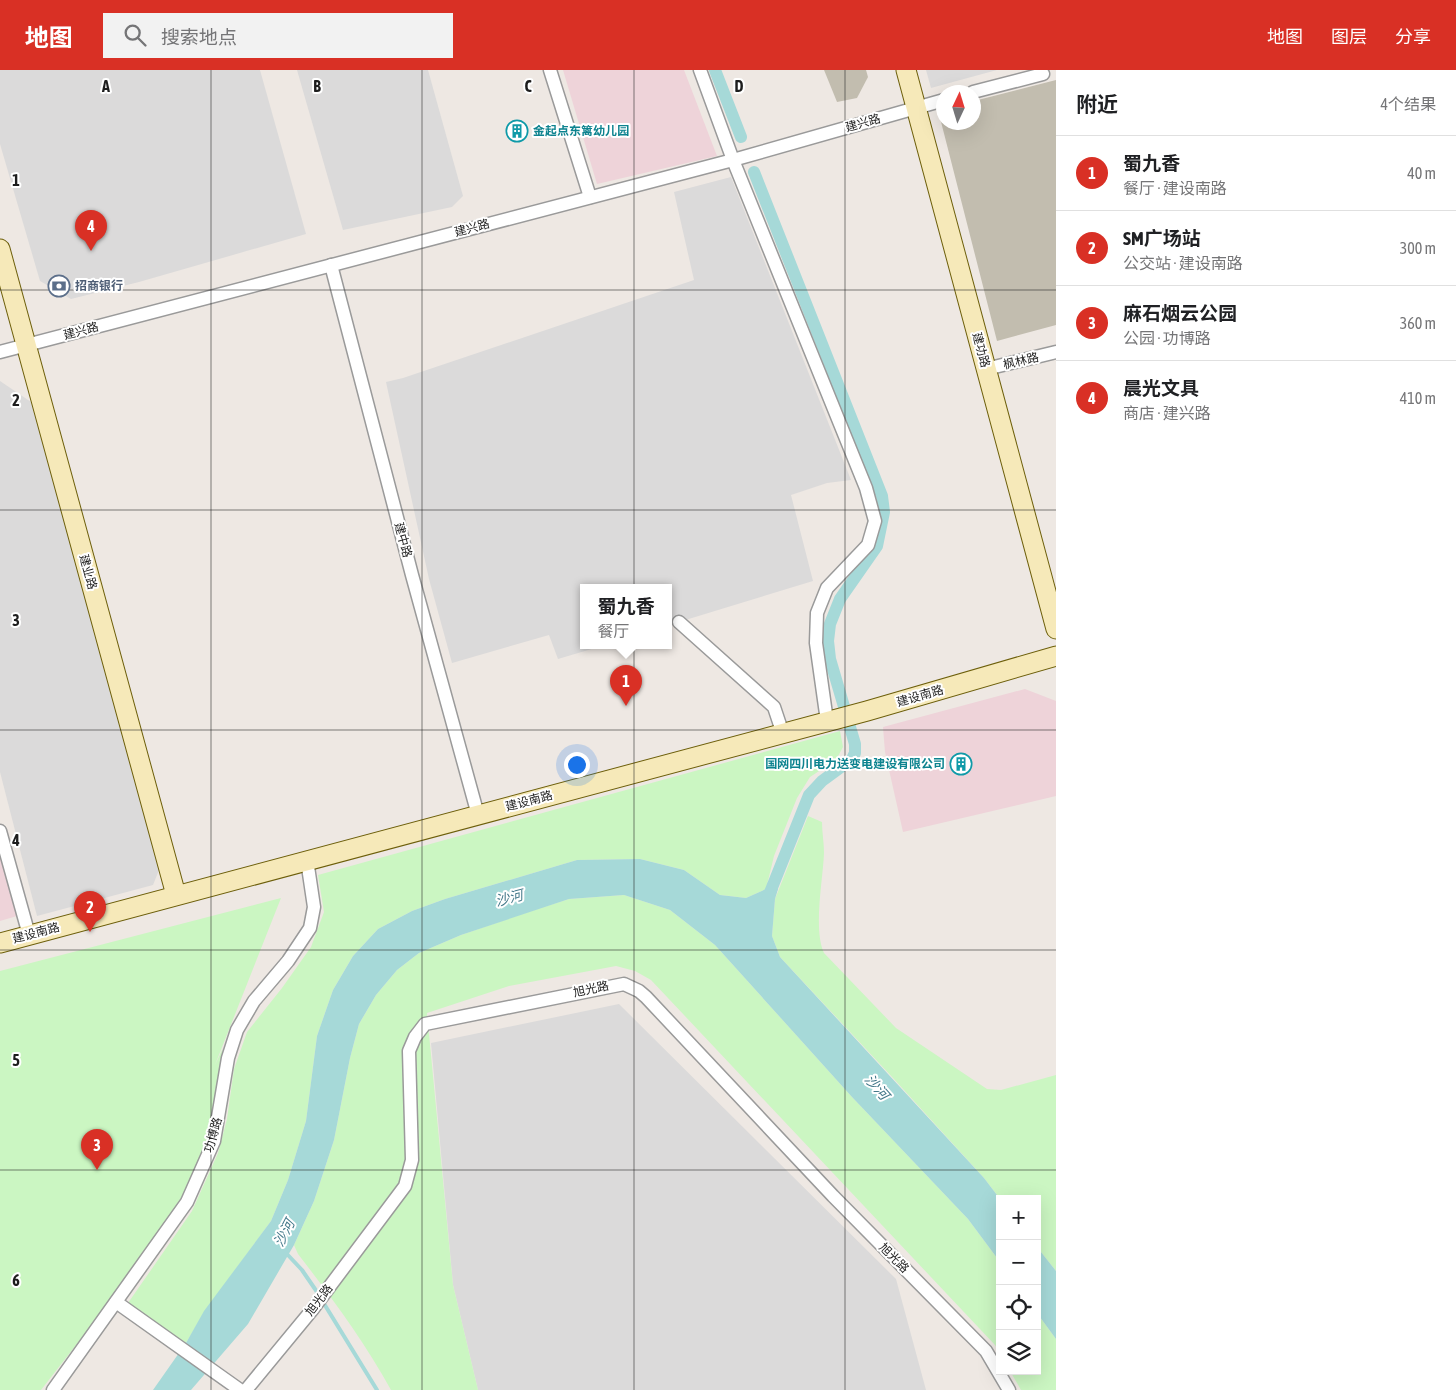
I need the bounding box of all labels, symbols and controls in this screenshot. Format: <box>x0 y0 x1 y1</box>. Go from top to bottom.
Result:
search box <box>103 13 453 58</box>
icon: search <box>121 21 149 49</box>
text: 地图 <box>25 24 73 51</box>
text: 搜索地点 <box>161 26 237 48</box>
text: 地图 <box>1267 26 1303 47</box>
text: 图层 <box>1331 26 1367 47</box>
text: 分享 <box>1395 26 1431 47</box>
text: A <box>101 77 110 95</box>
text: B <box>313 77 321 95</box>
text: C <box>524 77 532 95</box>
text: D <box>735 77 744 95</box>
north arrow <box>936 85 981 130</box>
text: 附近 <box>1076 92 1118 116</box>
text: 4个结果 <box>1380 95 1436 113</box>
street label: 建兴路 <box>844 111 882 135</box>
building icon: 金起点东篱幼儿园 <box>505 119 529 143</box>
place label: 金起点东篱幼儿园 <box>533 124 629 138</box>
text: 蜀九香 <box>1123 152 1180 174</box>
text: 1 <box>1088 164 1096 182</box>
text: 40 m <box>1407 164 1436 182</box>
text: 1 <box>12 171 20 189</box>
text: 餐厅 · 建设南路 <box>1123 179 1227 197</box>
pin: 4 <box>75 210 107 251</box>
street label: 建兴路 <box>453 217 491 239</box>
text: SM广场站 <box>1123 227 1201 249</box>
text: 2 <box>1088 239 1096 257</box>
text: 300 m <box>1400 239 1436 257</box>
text: 公交站 · 建设南路 <box>1123 254 1243 272</box>
bank icon: 招商银行 <box>47 274 71 298</box>
place label: 招商银行 <box>75 279 123 293</box>
text: 麻石烟云公园 <box>1123 302 1237 324</box>
text: 3 <box>1088 314 1096 332</box>
text: 360 m <box>1400 314 1436 332</box>
street label: 建兴路 <box>62 320 100 342</box>
text: 公园 · 功博路 <box>1123 329 1211 347</box>
street label: 建功路 <box>970 331 992 369</box>
street label: 枫林路 <box>1002 350 1040 372</box>
text: 晨光文具 <box>1123 377 1199 399</box>
text: 4 <box>1088 389 1096 407</box>
text: 410 m <box>1400 389 1436 407</box>
text: 2 <box>12 391 20 409</box>
text: 商店 · 建兴路 <box>1123 404 1211 422</box>
street label: 建中路 <box>392 521 414 559</box>
street label: 建业路 <box>77 553 99 591</box>
popup <box>580 584 672 649</box>
text: 蜀九香 <box>597 595 655 617</box>
text: 3 <box>12 611 20 629</box>
text: 餐厅 <box>597 622 630 640</box>
pin: 1 <box>610 665 642 706</box>
street label: 建设南路 <box>895 683 945 709</box>
your location <box>564 752 590 778</box>
building icon: 国网四川电力送变电建设有限公司 <box>949 752 973 776</box>
place label: 国网四川电力送变电建设有限公司 <box>765 757 945 771</box>
street label: 建设南路 <box>504 788 554 814</box>
text: 4 <box>11 831 20 849</box>
water label: 沙河 <box>493 886 527 909</box>
pin: 2 <box>74 891 106 932</box>
street label: 建设南路 <box>11 920 61 946</box>
street label: 旭光路 <box>572 978 610 1000</box>
text: 5 <box>12 1051 20 1069</box>
water label: 沙河 <box>862 1071 894 1105</box>
street label: 功博路 <box>201 1116 225 1154</box>
pin: 3 <box>81 1129 113 1170</box>
map controls <box>996 1195 1041 1375</box>
button: + <box>996 1195 1041 1240</box>
water label: 沙河 <box>271 1214 299 1249</box>
street label: 旭光路 <box>876 1240 912 1276</box>
button: − <box>996 1240 1041 1285</box>
text: 6 <box>12 1271 20 1289</box>
street label: 旭光路 <box>302 1282 336 1318</box>
button: locate <box>996 1285 1041 1330</box>
button: layers <box>996 1330 1041 1375</box>

